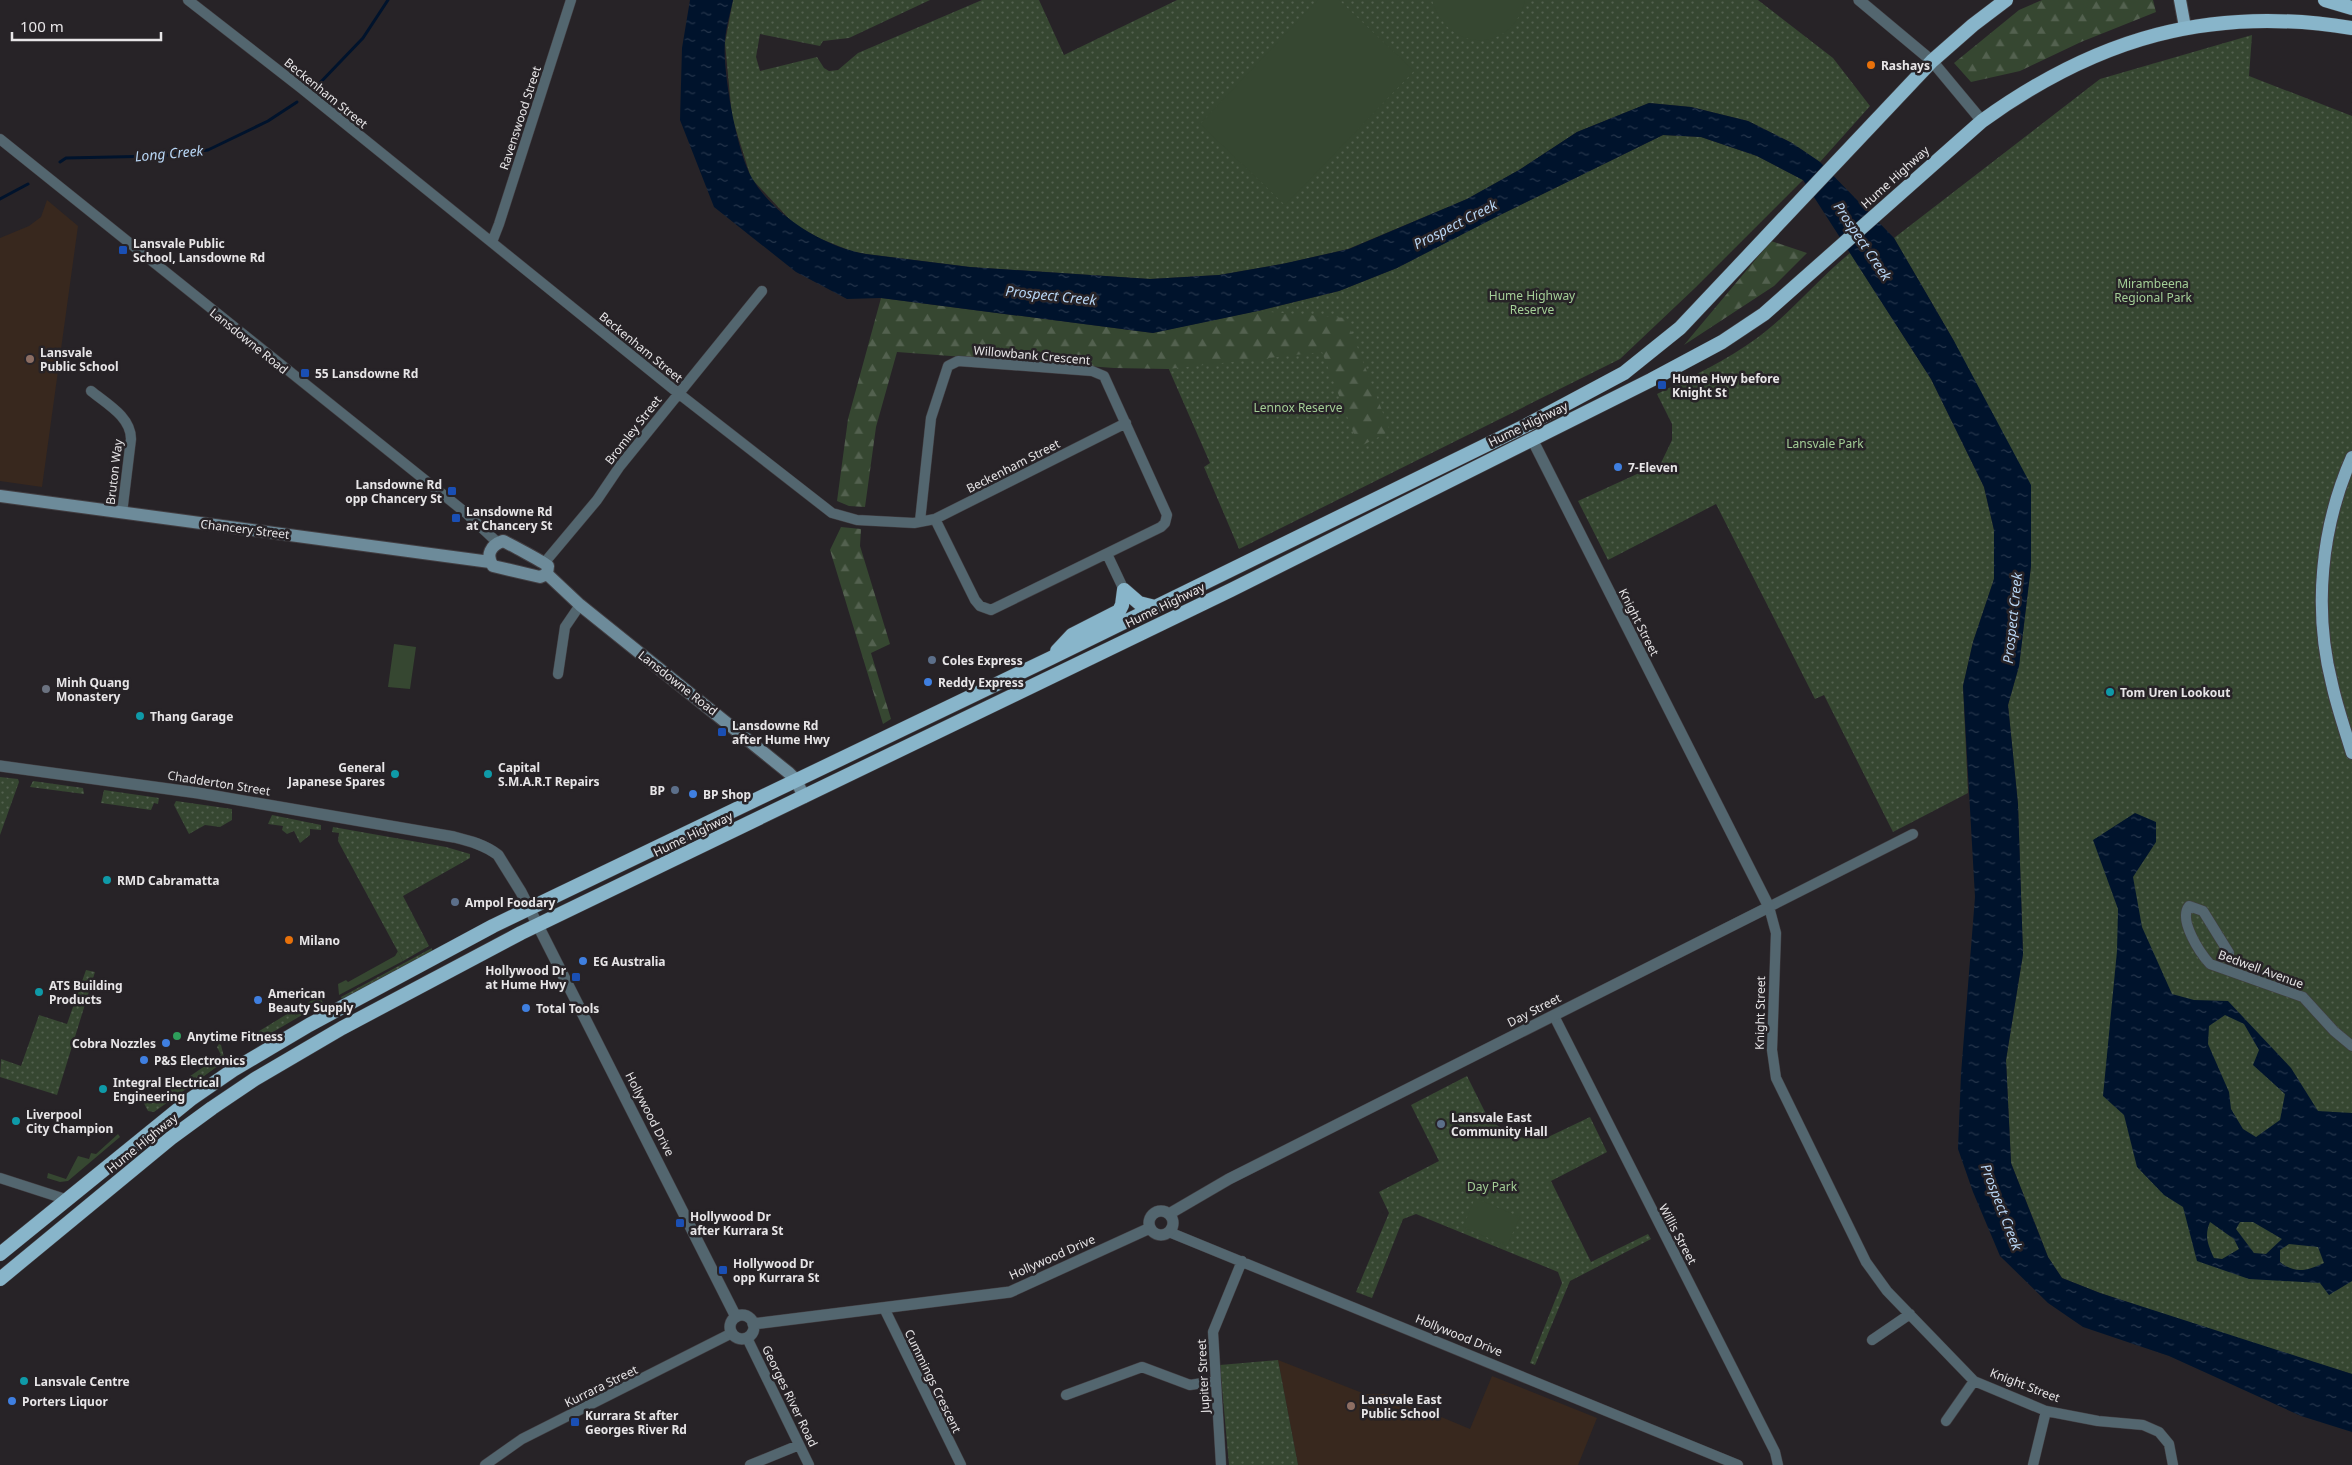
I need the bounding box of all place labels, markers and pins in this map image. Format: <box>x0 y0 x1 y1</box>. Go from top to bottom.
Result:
place label: Rashays <box>1881 57 1930 74</box>
marker: Rashays <box>1865 59 1877 71</box>
place label: Lansvale Public School, Lansdowne Rd <box>133 235 265 266</box>
marker: Lansvale Public School, Lansdowne Rd <box>117 244 129 256</box>
place label: Lansvale Public School <box>40 344 119 375</box>
marker: Lansvale Public School <box>24 353 36 365</box>
place label: 55 Lansdowne Rd <box>315 365 418 382</box>
marker: 55 Lansdowne Rd <box>299 367 311 379</box>
place label: Hume Hwy before Knight St <box>1672 370 1780 401</box>
marker: Hume Hwy before Knight St <box>1656 379 1668 391</box>
place label: 7-Eleven <box>1628 459 1678 476</box>
marker: 7-Eleven <box>1612 461 1624 473</box>
place label: Lansdowne Rd opp Chancery St <box>345 476 442 507</box>
marker: Lansdowne Rd opp Chancery St <box>446 485 458 497</box>
place label: Lansdowne Rd at Chancery St <box>466 503 553 534</box>
marker: Lansdowne Rd at Chancery St <box>450 512 462 524</box>
place label: Coles Express <box>942 652 1023 669</box>
marker: Coles Express <box>926 654 938 666</box>
place label: Minh Quang Monastery <box>56 674 130 705</box>
place label: Reddy Express <box>938 674 1024 691</box>
marker: Reddy Express <box>922 676 934 688</box>
marker: Minh Quang Monastery <box>40 683 52 695</box>
place label: Tom Uren Lookout <box>2120 684 2230 701</box>
marker: Tom Uren Lookout <box>2104 686 2116 698</box>
place label: Thang Garage <box>150 708 233 725</box>
marker: Thang Garage <box>134 710 146 722</box>
place label: Lansdowne Rd after Hume Hwy <box>732 717 830 748</box>
marker: Lansdowne Rd after Hume Hwy <box>716 726 728 738</box>
place label: General Japanese Spares <box>287 759 385 790</box>
place label: Capital S.M.A.R.T Repairs <box>498 759 600 790</box>
marker: General Japanese Spares <box>389 768 401 780</box>
marker: Capital S.M.A.R.T Repairs <box>482 768 494 780</box>
place label: BP <box>650 782 665 799</box>
marker: BP <box>669 784 681 796</box>
place label: BP Shop <box>703 786 751 803</box>
marker: BP Shop <box>687 788 699 800</box>
place label: RMD Cabramatta <box>117 872 219 889</box>
marker: RMD Cabramatta <box>101 874 113 886</box>
place label: Ampol Foodary <box>465 894 556 911</box>
marker: Ampol Foodary <box>449 896 461 908</box>
place label: Milano <box>299 932 340 949</box>
marker: Milano <box>283 934 295 946</box>
place label: EG Australia <box>593 953 666 970</box>
marker: EG Australia <box>577 955 589 967</box>
place label: Hollywood Dr at Hume Hwy <box>485 962 567 993</box>
marker: Hollywood Dr at Hume Hwy <box>570 971 582 983</box>
place label: ATS Building Products <box>49 977 123 1008</box>
place label: American Beauty Supply <box>268 985 353 1016</box>
marker: ATS Building Products <box>33 986 45 998</box>
marker: American Beauty Supply <box>252 994 264 1006</box>
place label: Total Tools <box>536 1000 599 1017</box>
marker: Total Tools <box>520 1002 532 1014</box>
place label: Anytime Fitness <box>187 1028 283 1045</box>
marker: Anytime Fitness <box>171 1030 183 1042</box>
place label: Cobra Nozzles <box>72 1035 156 1052</box>
marker: Cobra Nozzles <box>160 1037 172 1049</box>
place label: P&S Electronics <box>154 1052 245 1069</box>
marker: P&S Electronics <box>138 1054 150 1066</box>
place label: Integral Electrical Engineering <box>113 1074 219 1105</box>
marker: Integral Electrical Engineering <box>97 1083 109 1095</box>
place label: Liverpool City Champion <box>26 1106 113 1137</box>
place label: Lansvale East Community Hall <box>1451 1109 1548 1140</box>
marker: Liverpool City Champion <box>10 1115 22 1127</box>
marker: Lansvale East Community Hall <box>1435 1118 1447 1130</box>
place label: Hollywood Dr after Kurrara St <box>690 1208 783 1239</box>
marker: Hollywood Dr after Kurrara St <box>674 1217 686 1229</box>
place label: Hollywood Dr opp Kurrara St <box>733 1255 820 1286</box>
marker: Hollywood Dr opp Kurrara St <box>717 1264 729 1276</box>
place label: Lansvale Centre <box>34 1373 130 1390</box>
marker: Lansvale Centre <box>18 1375 30 1387</box>
place label: Lansvale East Public School <box>1361 1391 1442 1422</box>
place label: Porters Liquor <box>22 1393 108 1410</box>
marker: Porters Liquor <box>6 1395 18 1407</box>
marker: Lansvale East Public School <box>1345 1400 1357 1412</box>
place label: Kurrara St after Georges River Rd <box>585 1407 687 1438</box>
marker: Kurrara St after Georges River Rd <box>569 1416 581 1428</box>

